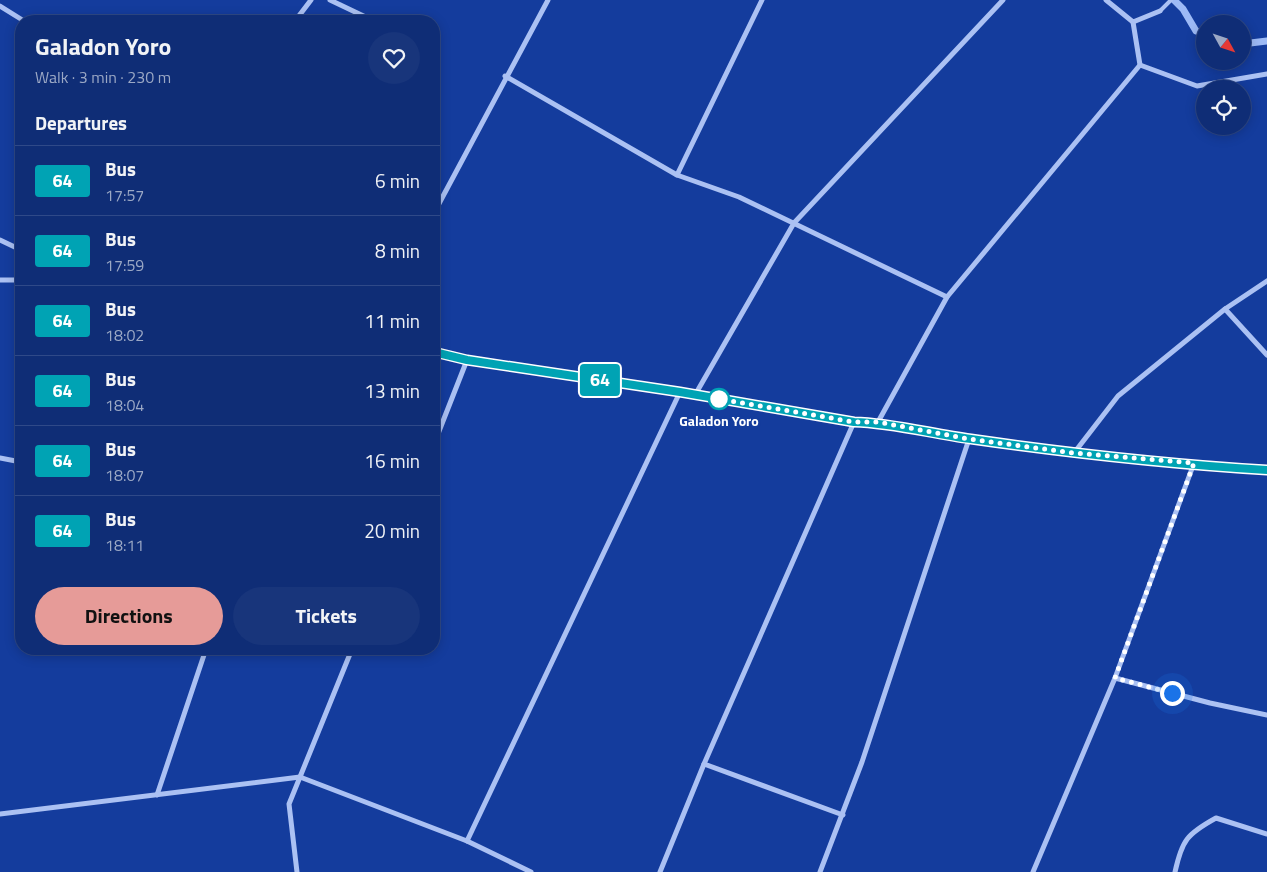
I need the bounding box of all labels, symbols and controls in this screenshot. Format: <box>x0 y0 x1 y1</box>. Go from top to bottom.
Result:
north arrow <box>1196 15 1251 70</box>
map controls <box>1196 15 1251 135</box>
text: Galadon Yoro <box>35 28 171 64</box>
button: heart <box>368 32 420 84</box>
text: Walk · 3 min · 230 m <box>35 65 171 89</box>
button: locate <box>1196 80 1251 135</box>
text: Departures <box>35 108 127 137</box>
text: Bus <box>105 154 136 183</box>
text: 6 min <box>375 166 420 195</box>
text: 64 <box>52 167 73 194</box>
text: 17:57 <box>105 183 144 207</box>
text: Bus <box>105 224 136 253</box>
text: 8 min <box>375 236 420 265</box>
text: 64 <box>52 237 73 264</box>
text: 17:59 <box>105 253 144 277</box>
text: Bus <box>105 294 136 323</box>
text: 11 min <box>364 306 420 335</box>
text: 64 <box>52 307 73 334</box>
text: 18:02 <box>105 323 144 347</box>
text: Bus <box>105 364 136 393</box>
line badge: 64 <box>578 364 622 396</box>
text: 64 <box>590 366 610 393</box>
text: 13 min <box>364 376 420 405</box>
text: 64 <box>52 377 73 404</box>
marker: Galadon Yoro <box>708 388 730 410</box>
text: 18:04 <box>105 393 144 417</box>
place label: Galadon Yoro <box>679 410 759 431</box>
text: Bus <box>105 434 136 463</box>
text: 16 min <box>364 446 420 475</box>
text: 64 <box>52 447 73 474</box>
text: 18:07 <box>105 463 144 487</box>
text: Bus <box>105 504 136 533</box>
text: 20 min <box>364 516 420 545</box>
text: 64 <box>52 517 73 544</box>
text: 18:11 <box>105 533 144 557</box>
button: Directions <box>35 587 223 645</box>
button: Tickets <box>233 587 420 645</box>
your location <box>1160 681 1185 706</box>

